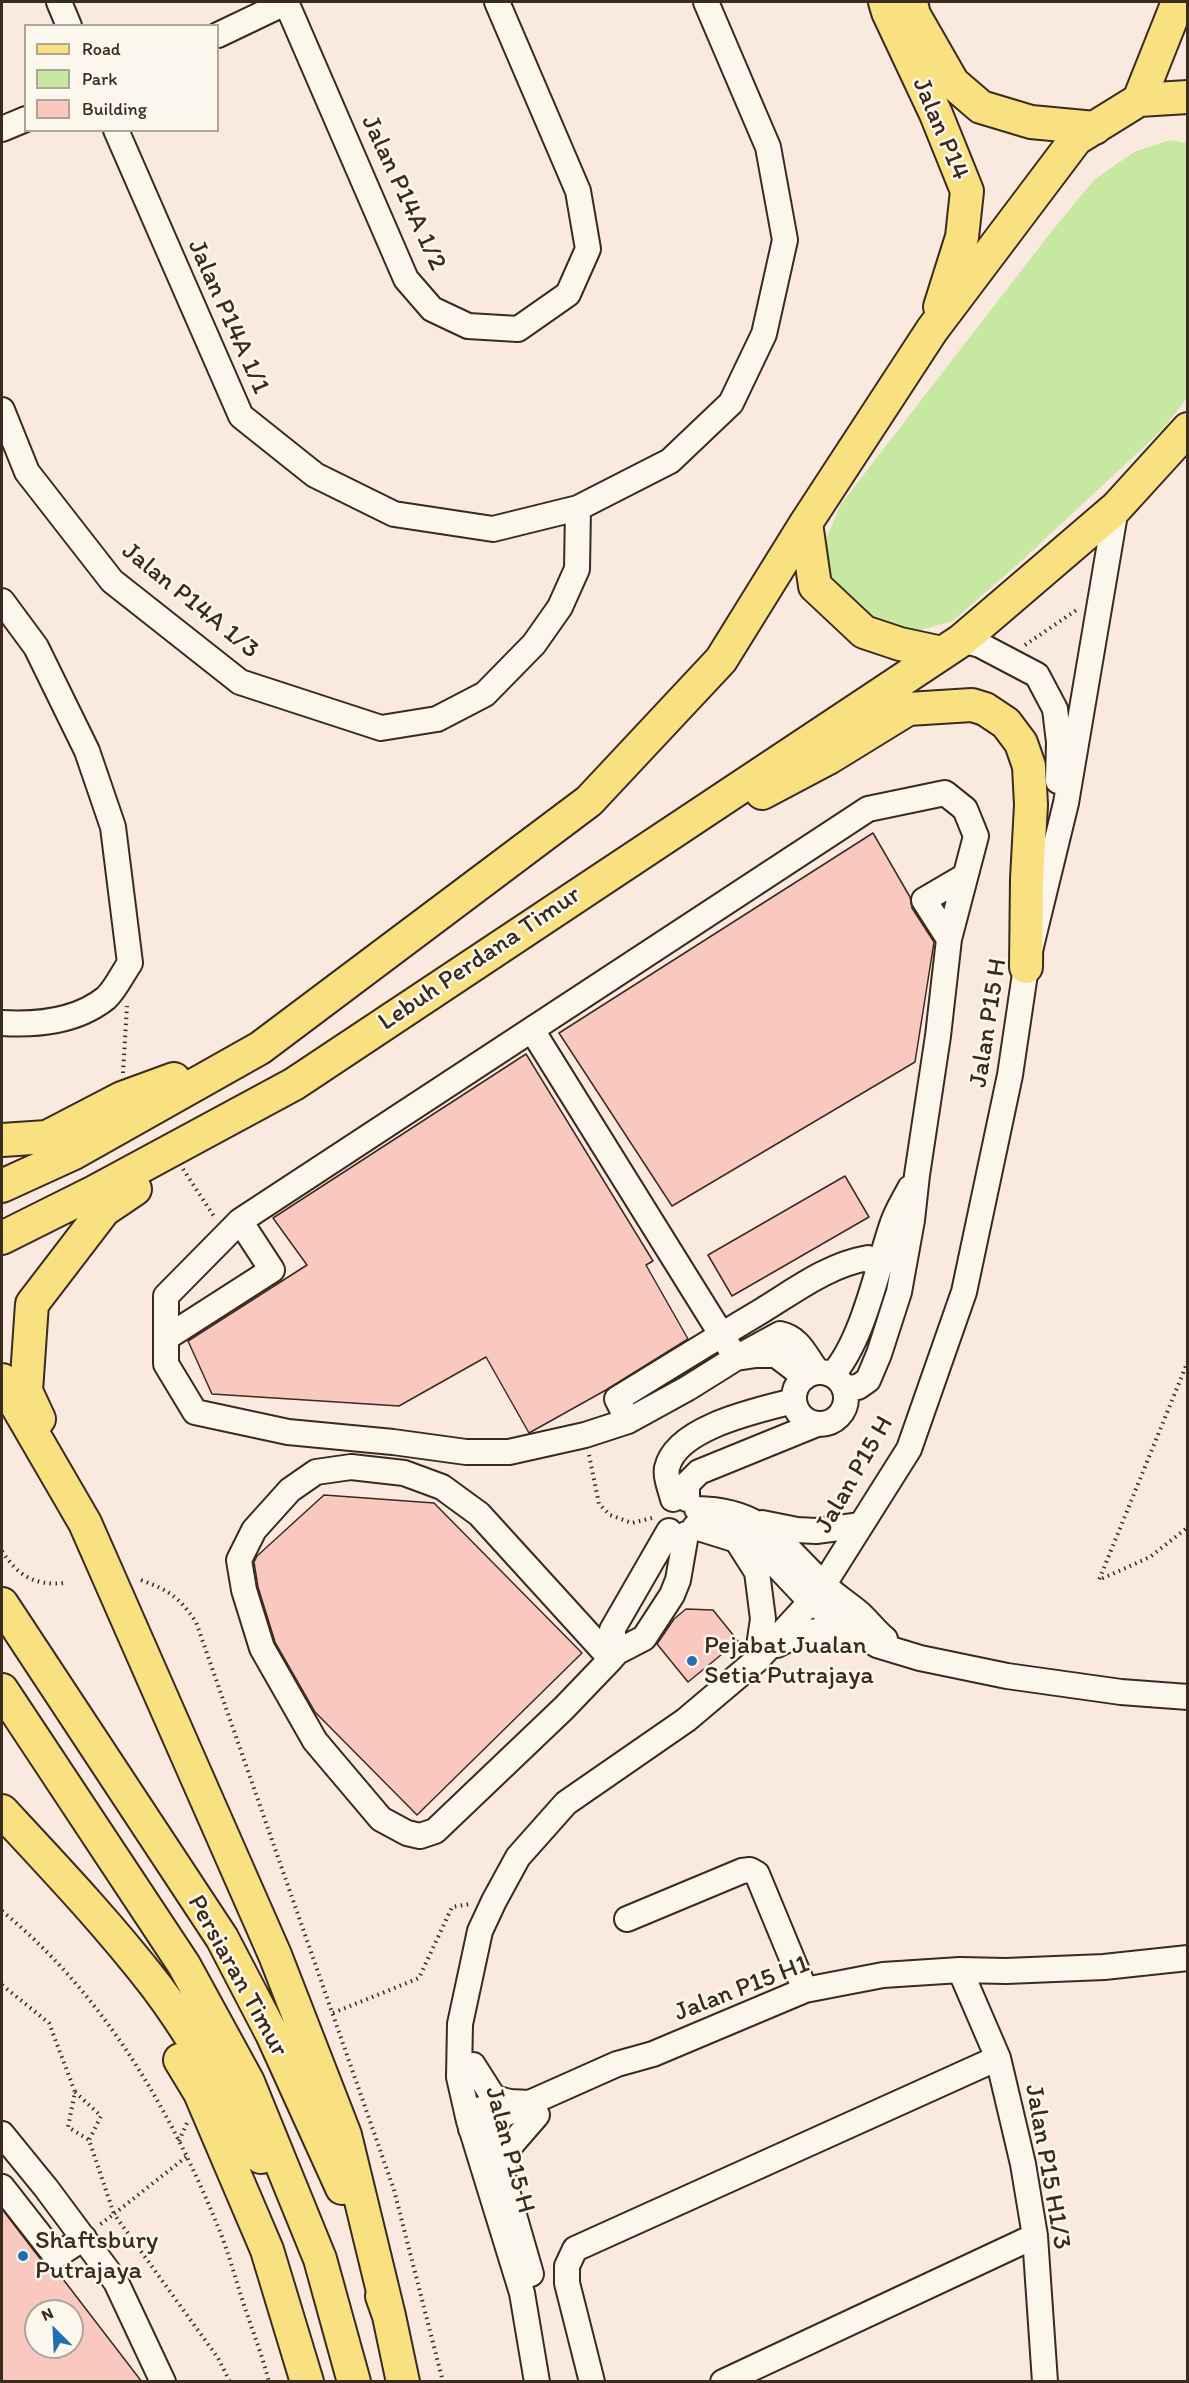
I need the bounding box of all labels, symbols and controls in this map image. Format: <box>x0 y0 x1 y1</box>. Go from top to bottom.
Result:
legend <box>24 24 219 132</box>
text: Road <box>82 38 121 60</box>
text: Park <box>82 68 117 90</box>
street label: Jalan P14 <box>905 73 975 185</box>
text: Building <box>82 98 147 120</box>
street label: Jalan P14A 1/2 <box>354 111 452 275</box>
street label: Jalan P14A 1/1 <box>180 235 276 399</box>
street label: Jalan P14A 1/3 <box>115 536 265 666</box>
street label: Lebuh Perdana Timur <box>373 880 587 1038</box>
street label: Jalan P15 H <box>963 956 1015 1090</box>
street label: Jalan P15 H <box>809 1411 901 1539</box>
place label: Pejabat Jualan Setia Putrajaya <box>704 1630 874 1691</box>
marker: Pejabat Jualan Setia Putrajaya <box>685 1654 699 1668</box>
street label: Persiaran Timur <box>180 1890 294 2062</box>
street label: Jalan P15 H1 <box>670 1949 814 2029</box>
street label: Jalan P15 H1/3 <box>1017 2082 1077 2252</box>
street label: Jalan P15 H <box>477 2083 541 2217</box>
place label: Shaftsbury Putrajaya <box>35 2225 158 2286</box>
marker: Shaftsbury Putrajaya <box>16 2249 30 2263</box>
north arrow <box>24 2299 84 2359</box>
text: N <box>38 2303 56 2325</box>

